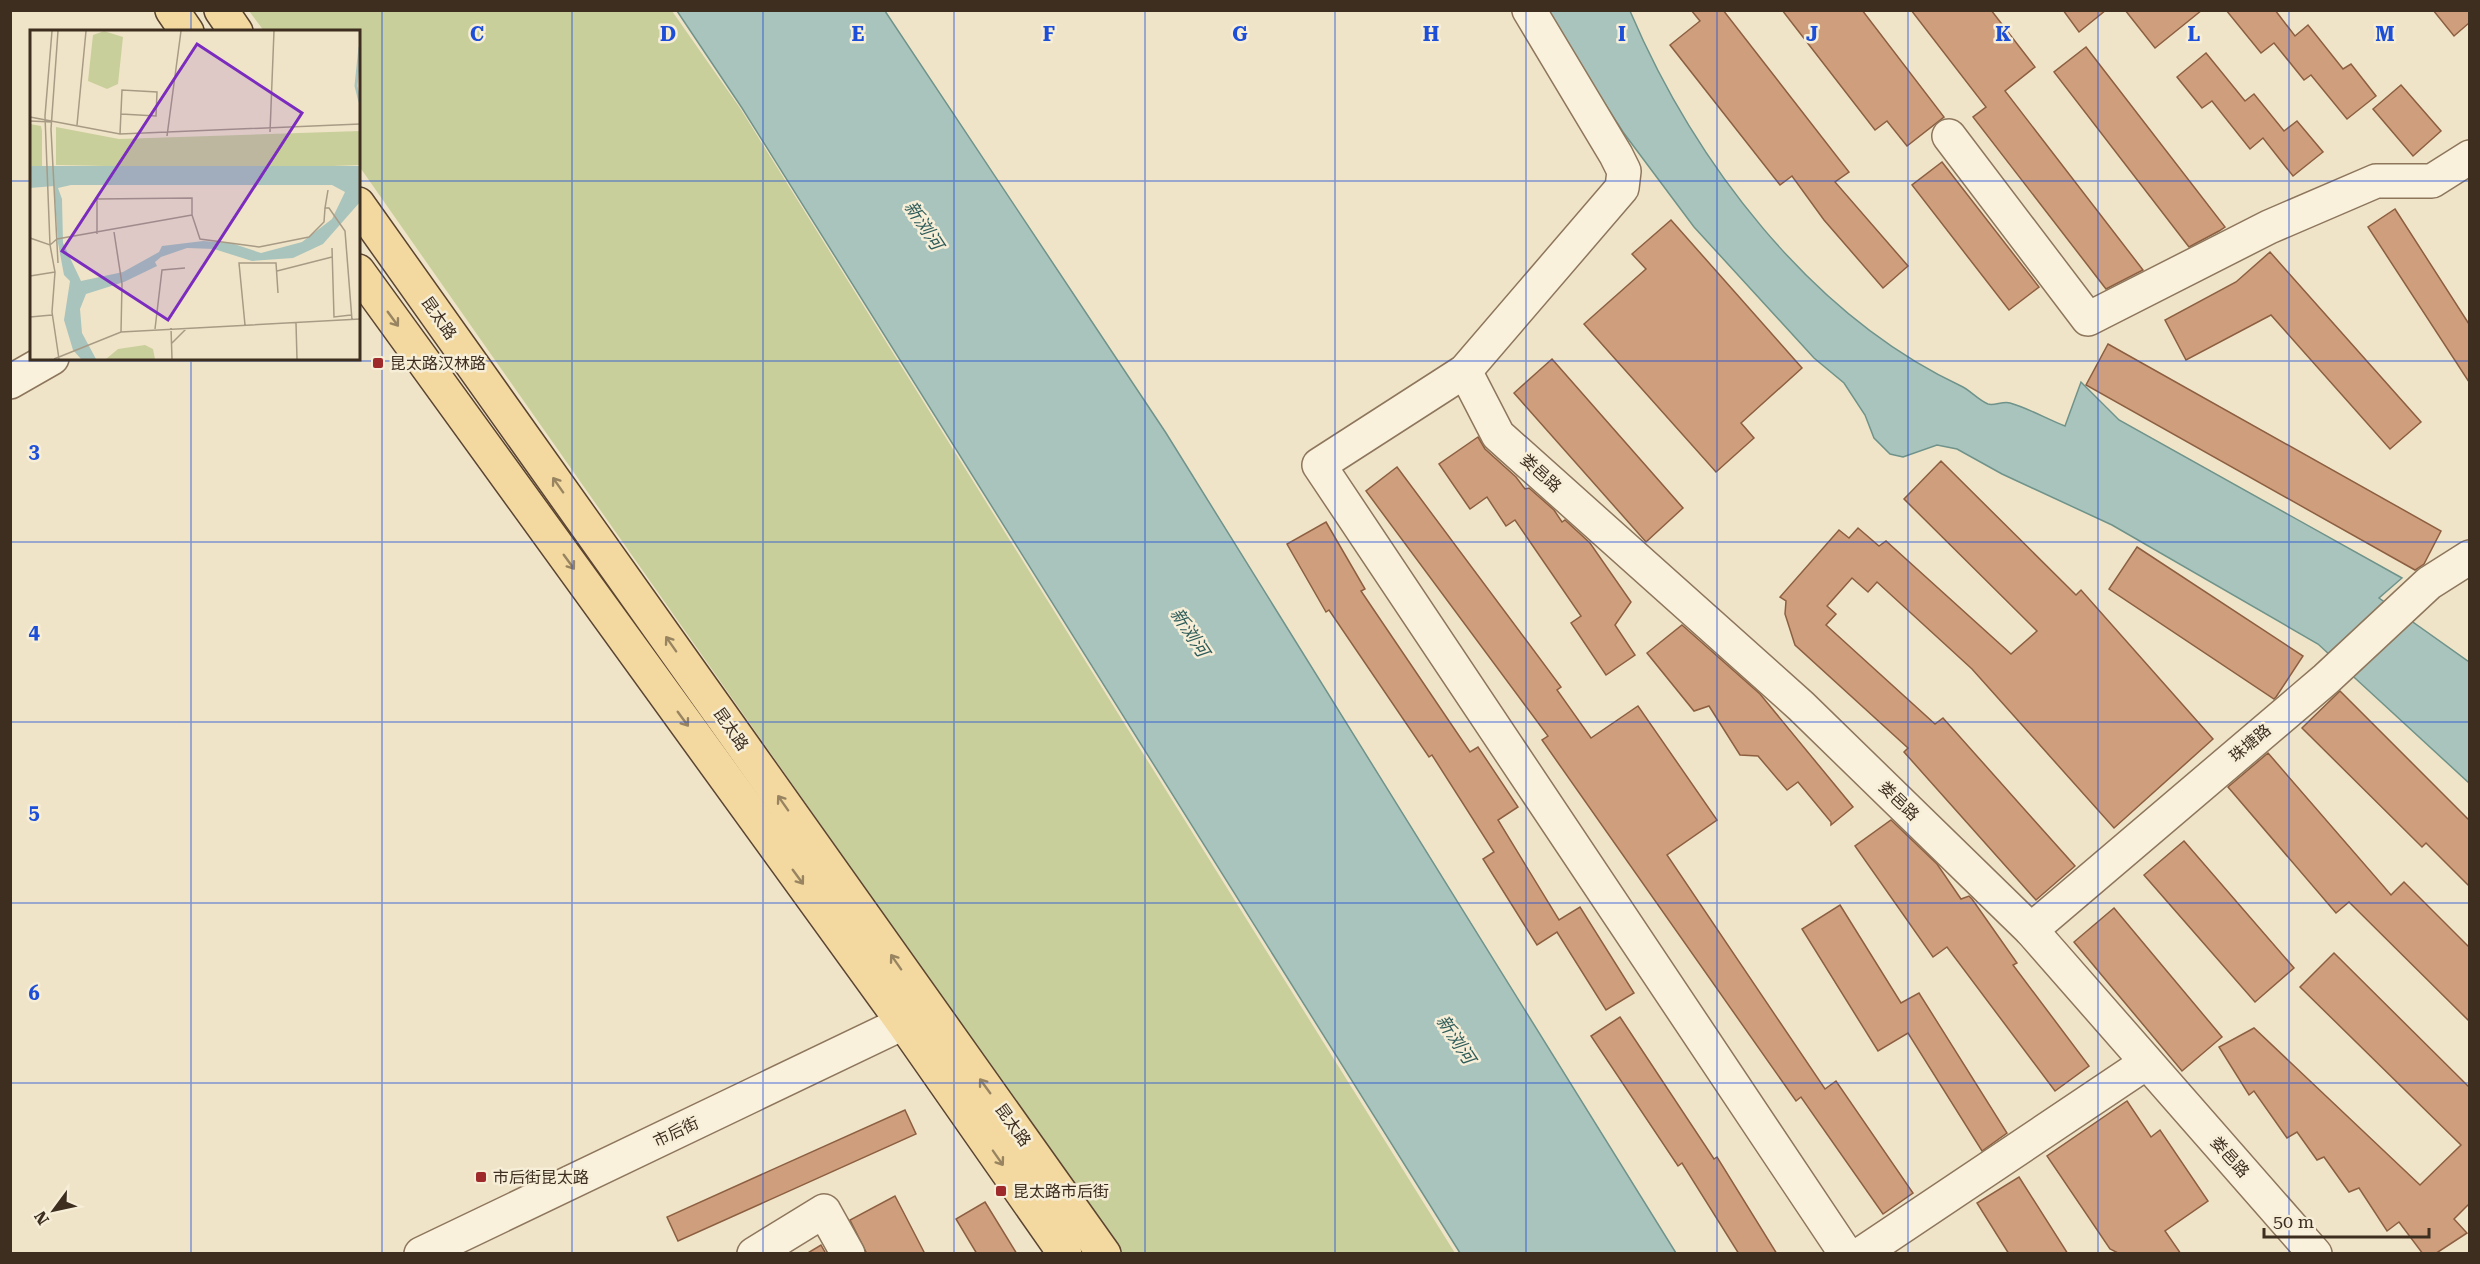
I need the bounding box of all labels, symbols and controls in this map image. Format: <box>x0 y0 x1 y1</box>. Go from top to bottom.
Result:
text: C <box>470 22 484 46</box>
text: D <box>660 22 676 46</box>
text: E <box>852 22 865 46</box>
text: F <box>1043 22 1055 46</box>
text: G <box>1232 22 1248 46</box>
text: H <box>1423 22 1439 46</box>
text: I <box>1618 22 1626 46</box>
text: J <box>1806 22 1818 46</box>
text: K <box>1995 22 2011 46</box>
text: L <box>2188 22 2201 46</box>
text: M <box>2375 22 2395 46</box>
inset map <box>30 30 360 360</box>
water label: 新浏河 <box>900 197 949 256</box>
street label: 昆太路 <box>417 293 461 343</box>
one-way arrow <box>387 310 399 326</box>
place label: 昆太路汉林路 <box>390 354 486 373</box>
marker: 昆太路汉林路 <box>371 356 385 370</box>
text: 3 <box>28 439 40 463</box>
street label: 娄邑路 <box>1517 450 1565 496</box>
one-way arrow <box>552 477 564 494</box>
one-way arrow <box>563 553 575 569</box>
water label: 新浏河 <box>1166 604 1215 663</box>
text: 4 <box>28 620 40 644</box>
one-way arrow <box>664 636 677 652</box>
street label: 昆太路 <box>709 704 753 754</box>
one-way arrow <box>677 711 689 727</box>
street label: 珠塘路 <box>2226 720 2274 766</box>
street label: 娄邑路 <box>1875 777 1923 825</box>
one-way arrow <box>777 796 789 812</box>
text: 5 <box>28 800 40 824</box>
one-way arrow <box>791 869 804 885</box>
one-way arrow <box>890 955 902 971</box>
text: 6 <box>28 981 40 1005</box>
water label: 新浏河 <box>1432 1011 1481 1070</box>
one-way arrow <box>979 1079 991 1095</box>
street label: 昆太路 <box>991 1100 1035 1150</box>
street label: 市后街 <box>650 1113 702 1151</box>
street label: 娄邑路 <box>2207 1133 2253 1181</box>
one-way arrow <box>992 1149 1004 1165</box>
place label: 市后街昆太路 <box>493 1168 589 1187</box>
marker: 市后街昆太路 <box>474 1170 488 1184</box>
north arrow <box>24 1180 84 1240</box>
place label: 昆太路市后街 <box>1013 1182 1109 1201</box>
marker: 昆太路市后街 <box>994 1184 1008 1198</box>
scale bar <box>2264 1201 2429 1239</box>
text: N <box>31 1208 53 1228</box>
text: 50 m <box>2273 1211 2314 1232</box>

